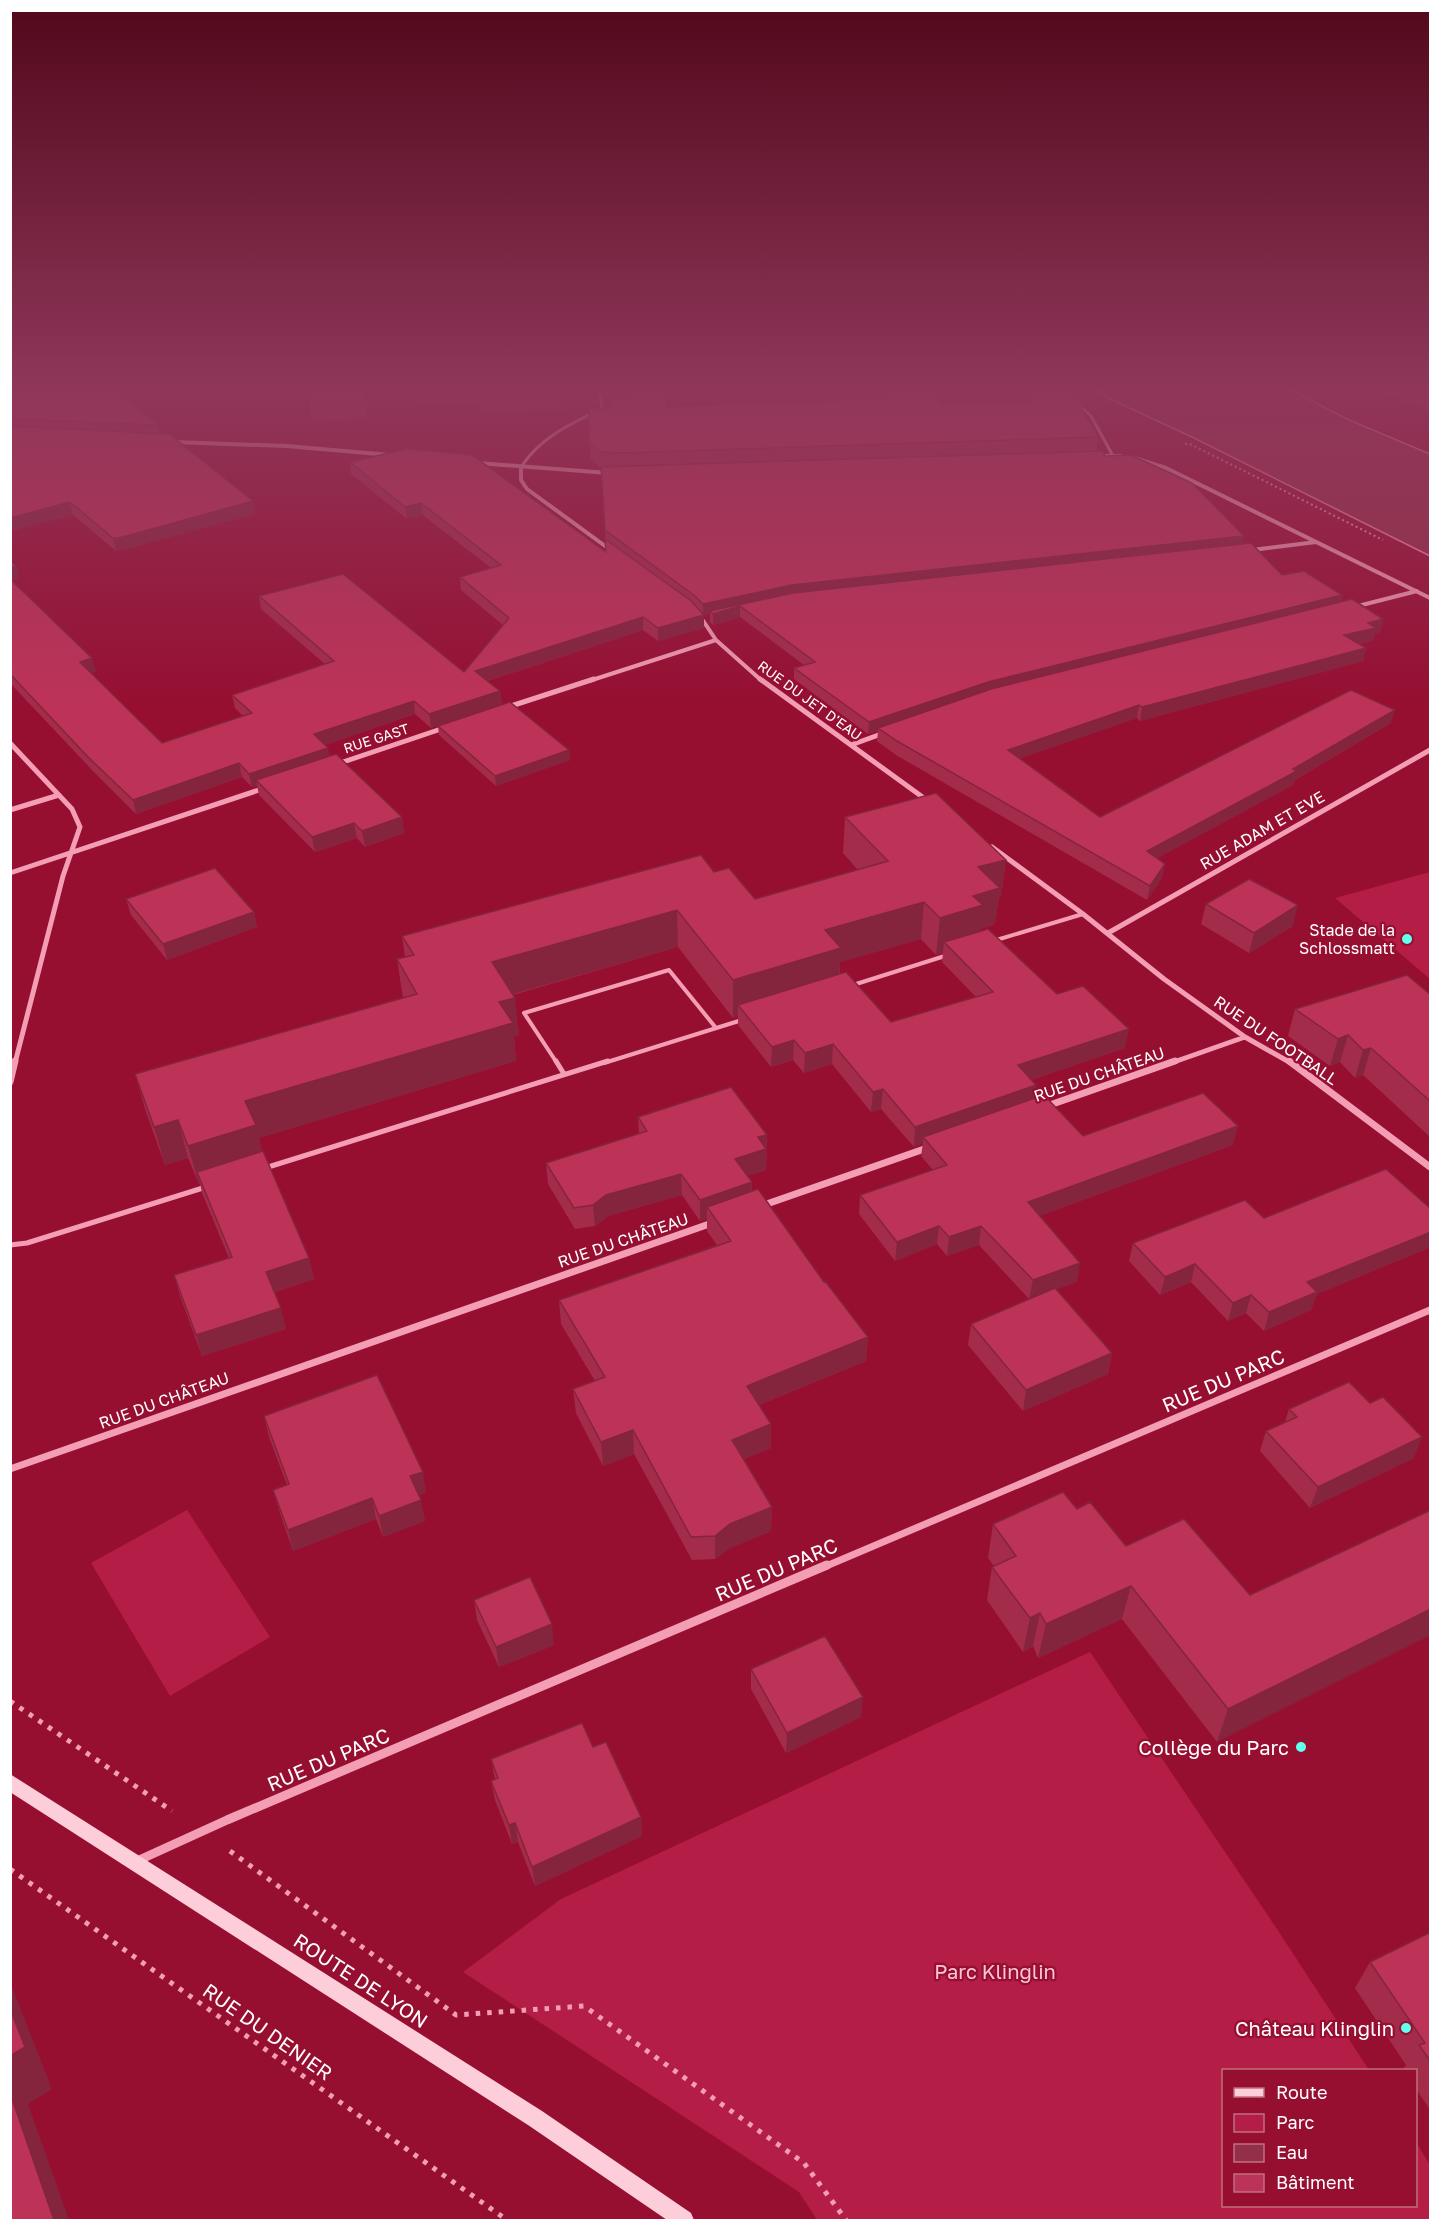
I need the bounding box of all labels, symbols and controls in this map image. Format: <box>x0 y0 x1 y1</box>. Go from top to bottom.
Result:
street label: RUE DU JET D'EAU <box>755 657 865 743</box>
street label: RUE GAST <box>341 719 411 757</box>
street label: RUE ADAM ET EVE <box>1196 786 1328 874</box>
place label: Stade de la Schlossmatt <box>1299 920 1395 958</box>
marker: Stade de la Schlossmatt <box>1400 932 1414 946</box>
street label: RUE DU FOOTBALL <box>1210 991 1342 1089</box>
street label: RUE DU CHÂTEAU <box>1031 1042 1167 1106</box>
street label: RUE DU CHÂTEAU <box>555 1208 691 1272</box>
street label: RUE DU PARC <box>1158 1343 1288 1417</box>
street label: RUE DU CHÂTEAU <box>96 1367 232 1433</box>
street label: RUE DU PARC <box>711 1532 841 1606</box>
street label: RUE DU PARC <box>263 1722 393 1796</box>
place label: Collège du Parc <box>1138 1735 1289 1759</box>
marker: Collège du Parc <box>1294 1740 1308 1754</box>
street label: ROUTE DE LYON <box>289 1928 433 2032</box>
park label: Parc Klinglin <box>934 1959 1056 1983</box>
street label: RUE DU DENIER <box>199 1977 337 2085</box>
place label: Château Klinglin <box>1235 2016 1394 2040</box>
marker: Château Klinglin <box>1399 2021 1413 2035</box>
legend <box>1222 2069 1417 2207</box>
text: Route <box>1276 2081 1327 2103</box>
text: Parc <box>1276 2111 1315 2133</box>
text: Eau <box>1276 2141 1308 2163</box>
text: Bâtiment <box>1276 2171 1355 2193</box>

